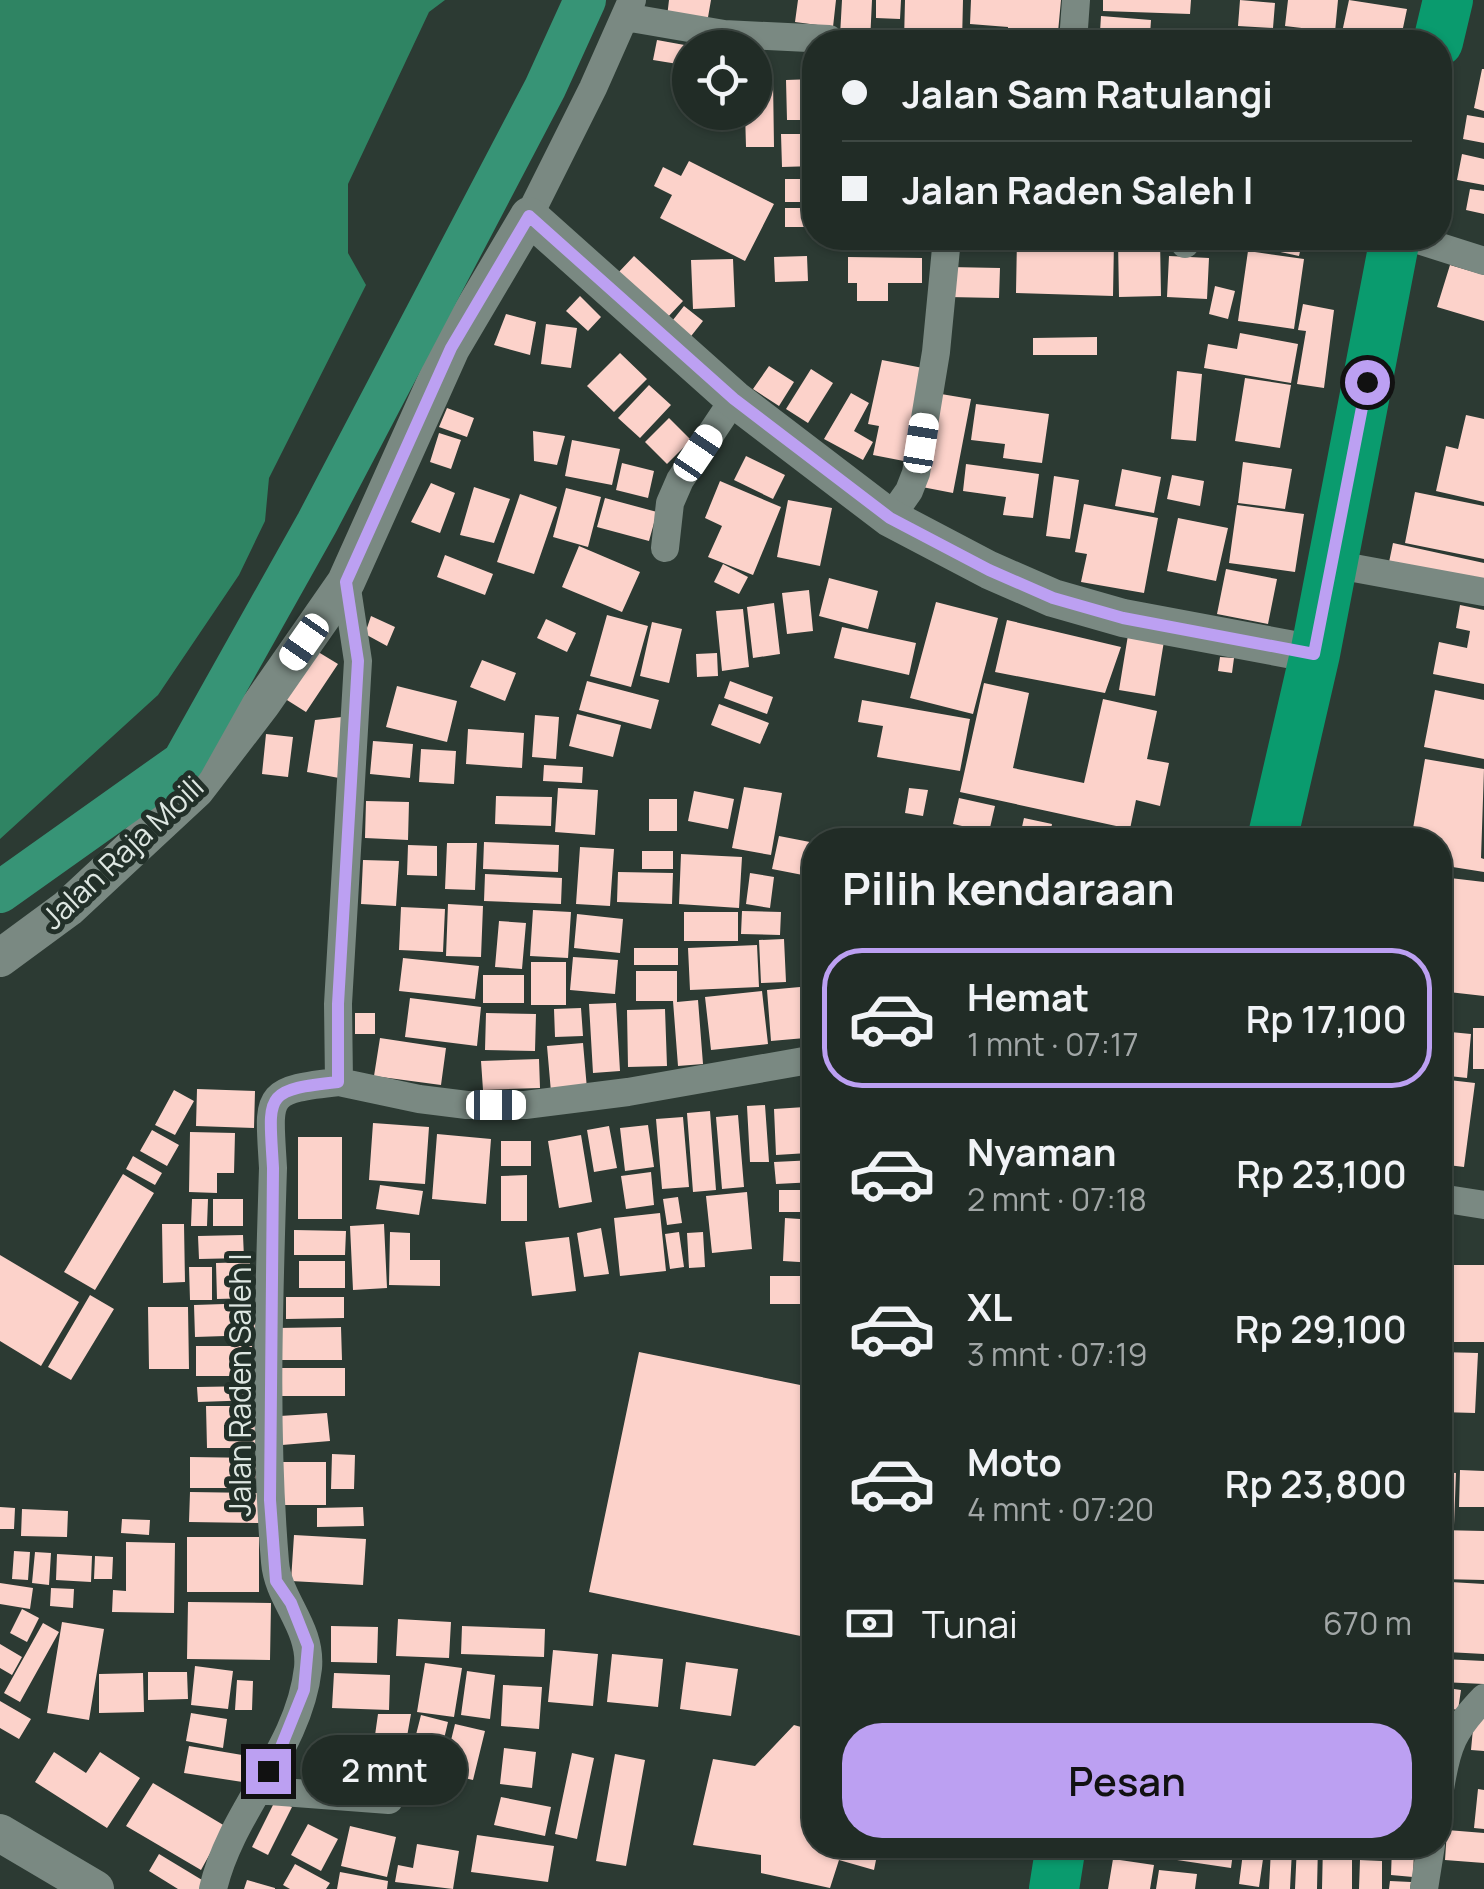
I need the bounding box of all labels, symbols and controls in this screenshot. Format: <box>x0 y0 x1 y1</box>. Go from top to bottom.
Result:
map controls <box>672 30 772 130</box>
button: locate <box>672 30 772 130</box>
text: Jalan Sam Ratulangi <box>902 67 1273 119</box>
text: Jalan Raden Saleh I <box>902 163 1253 215</box>
route start <box>1345 360 1390 405</box>
car <box>901 411 941 475</box>
car <box>669 420 727 486</box>
car <box>275 609 333 675</box>
street label: Jalan Raja Moili <box>32 766 212 938</box>
text: Pilih kendaraan <box>842 857 1175 919</box>
text: Hemat <box>967 970 1089 1022</box>
icon: car <box>847 973 937 1063</box>
text: Rp 17,100 <box>1246 992 1407 1044</box>
text: 1 mnt · 07:17 <box>967 1022 1139 1066</box>
car <box>466 1090 526 1120</box>
text: Nyaman <box>967 1125 1117 1177</box>
icon: car <box>847 1128 937 1218</box>
text: Rp 23,100 <box>1236 1147 1407 1199</box>
text: 2 mnt · 07:18 <box>967 1177 1147 1221</box>
street label: Jalan Raden Saleh I <box>219 1254 260 1516</box>
text: XL <box>967 1280 1012 1332</box>
icon: car <box>847 1283 937 1373</box>
text: Rp 29,100 <box>1235 1302 1407 1354</box>
text: 3 mnt · 07:19 <box>967 1332 1148 1376</box>
text: Moto <box>967 1435 1062 1487</box>
icon: car <box>847 1438 937 1528</box>
text: Rp 23,800 <box>1225 1457 1407 1509</box>
text: 4 mnt · 07:20 <box>967 1487 1154 1531</box>
icon: cash <box>842 1596 897 1651</box>
text: Tunai <box>922 1597 1018 1649</box>
text: 670 m <box>1323 1601 1412 1645</box>
button: Pesan <box>842 1723 1412 1838</box>
callout: 2 mnt <box>303 1736 468 1806</box>
text: 2 mnt <box>341 1748 428 1792</box>
route end <box>246 1749 291 1794</box>

